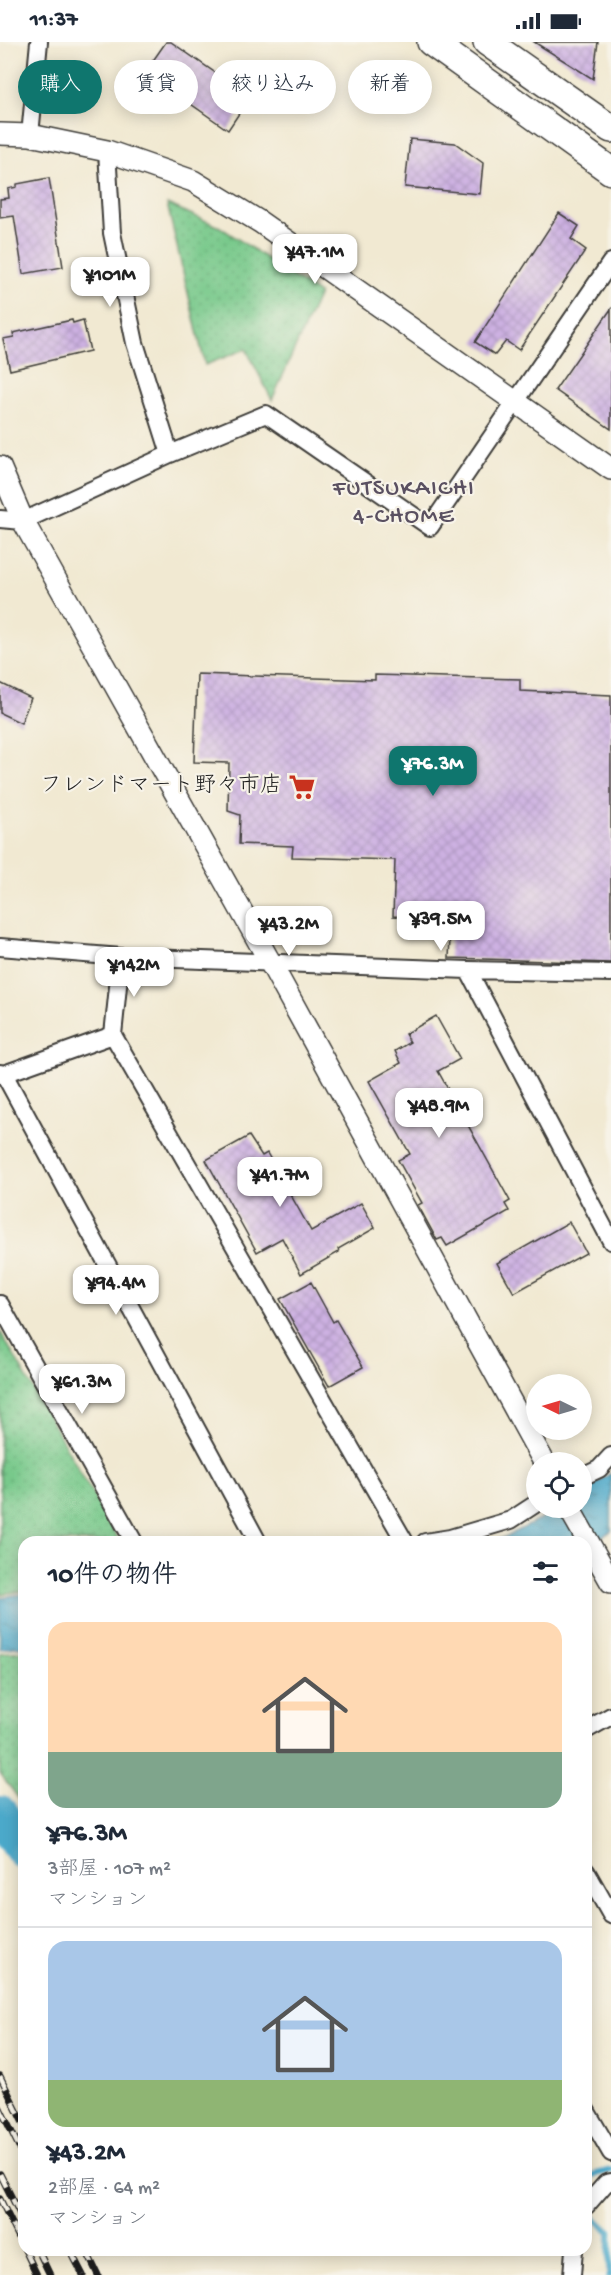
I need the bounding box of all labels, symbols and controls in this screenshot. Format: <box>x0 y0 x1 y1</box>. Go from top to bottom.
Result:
text: 11:37 <box>30 8 78 34</box>
chip: 購入 <box>18 60 102 114</box>
chip: 賃貸 <box>114 60 198 114</box>
chip: 絞り込み <box>210 60 336 114</box>
chip: 新着 <box>348 60 432 114</box>
pin: ¥47.1M <box>266 234 364 285</box>
text: ¥47.1M <box>286 242 344 265</box>
pin: ¥101M <box>68 257 152 308</box>
text: ¥101M <box>85 265 135 288</box>
district label: FUTSUKAICHI 4-CHOME <box>332 475 475 532</box>
pin: ¥76.3M <box>384 746 482 797</box>
text: ¥76.3M <box>403 754 463 777</box>
supermarket icon: フレンドマート野々市店 <box>287 772 317 802</box>
place label: フレンドマート野々市店 <box>40 773 282 800</box>
pin: ¥39.5M <box>392 901 490 952</box>
pin: ¥43.2M <box>240 906 338 957</box>
text: ¥39.5M <box>411 909 471 932</box>
text: ¥43.2M <box>259 914 319 937</box>
pin: ¥142M <box>92 947 176 998</box>
text: ¥142M <box>109 955 159 978</box>
pin: ¥48.9M <box>390 1088 488 1139</box>
text: ¥48.9M <box>409 1096 469 1119</box>
pin: ¥41.7M <box>231 1157 329 1208</box>
text: ¥41.7M <box>251 1165 309 1188</box>
pin: ¥94.4M <box>67 1265 165 1316</box>
text: ¥94.4M <box>87 1273 145 1296</box>
pin: ¥61.3M <box>33 1364 131 1415</box>
text: ¥61.3M <box>53 1372 111 1395</box>
north arrow <box>526 1374 592 1440</box>
map controls <box>526 1374 592 1518</box>
button: locate <box>526 1452 592 1518</box>
icon: filters <box>529 1556 562 1589</box>
text: 10件の物件 <box>48 1562 177 1593</box>
icon: home <box>251 1661 359 1769</box>
text: ¥76.3M <box>48 1820 126 1851</box>
text: 3部屋 · 107 m² <box>48 1859 171 1882</box>
text: マンション <box>48 1890 147 1913</box>
icon: home <box>251 1980 359 2088</box>
text: ¥43.2M <box>48 2139 125 2170</box>
text: 2部屋 · 64 m² <box>48 2178 160 2201</box>
text: マンション <box>48 2209 147 2232</box>

